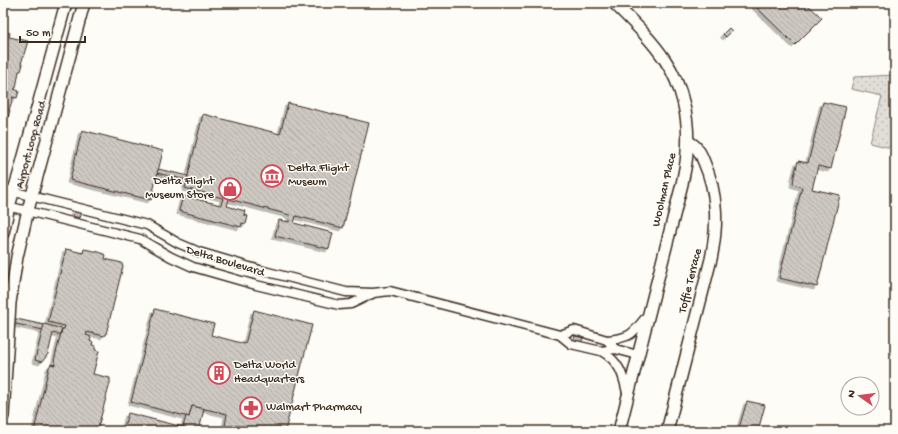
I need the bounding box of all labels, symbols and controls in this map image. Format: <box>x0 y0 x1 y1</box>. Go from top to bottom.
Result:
scale bar <box>20 18 85 44</box>
text: 50 m <box>26 27 51 41</box>
street label: Airport Loop Road <box>14 99 51 190</box>
street label: Woolman Place <box>650 151 680 228</box>
place label: Delta Flight Museum <box>287 162 350 190</box>
museum icon: Delta Flight Museum <box>259 163 285 189</box>
place label: Delta Flight Museum Store <box>145 175 215 203</box>
shop icon: Delta Flight Museum Store <box>217 176 243 202</box>
street label: Delta Boulevard <box>183 243 267 281</box>
street label: Toffie Terrace <box>676 246 706 316</box>
place label: Delta World Headquarters <box>233 359 305 387</box>
building icon: Delta World Headquarters <box>206 360 232 386</box>
north arrow <box>840 376 880 416</box>
text: N <box>846 389 859 399</box>
pharmacy icon: Walmart Pharmacy <box>238 395 264 421</box>
place label: Walmart Pharmacy <box>266 401 362 415</box>

